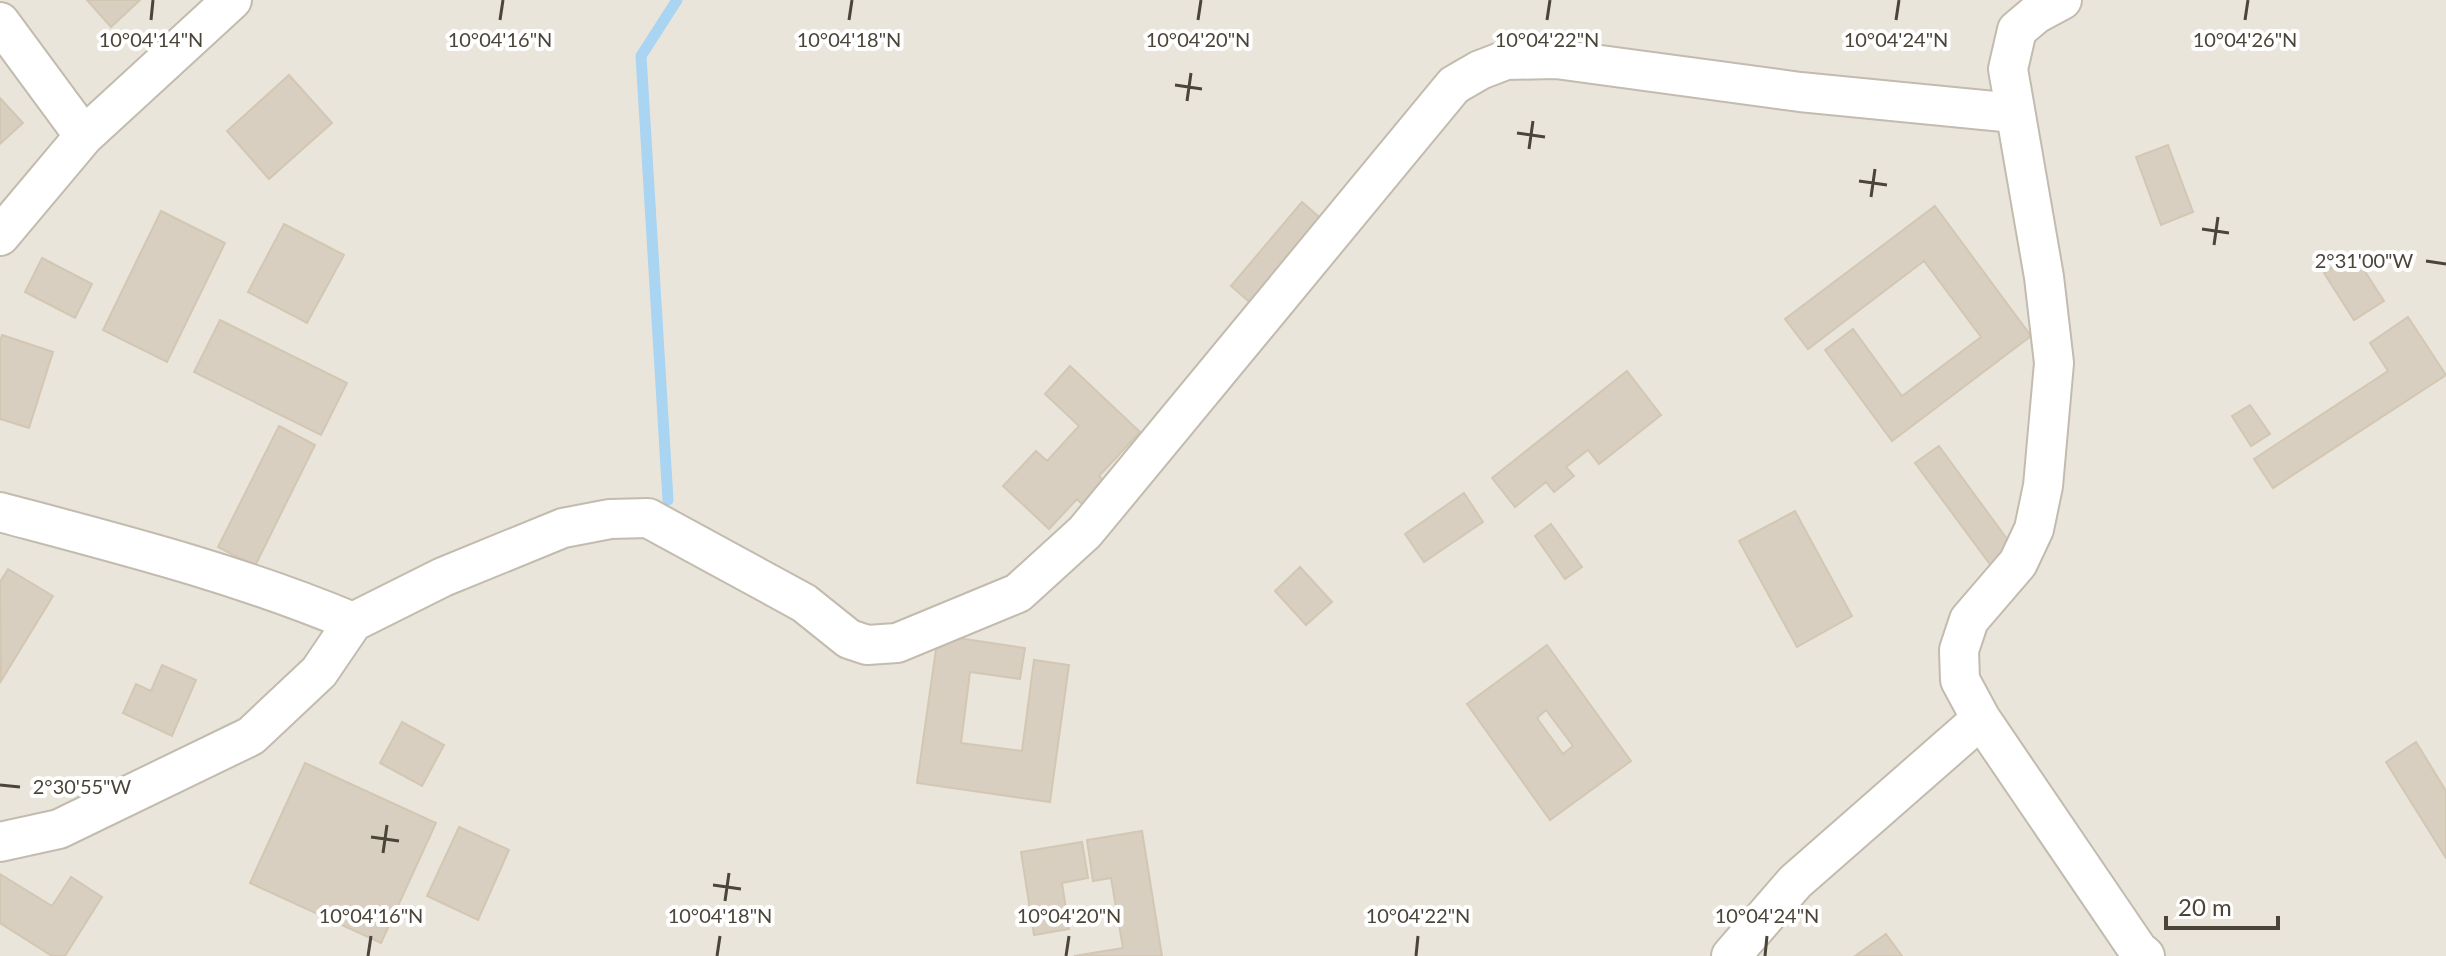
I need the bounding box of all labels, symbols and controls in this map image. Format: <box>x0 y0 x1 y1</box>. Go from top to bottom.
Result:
text: 10°04'14"N <box>99 27 203 51</box>
text: 10°04'16"N <box>448 27 552 51</box>
text: 10°04'18"N <box>797 27 901 51</box>
text: 10°04'20"N <box>1146 27 1250 51</box>
text: 10°04'22"N <box>1495 27 1599 51</box>
text: 10°04'24"N <box>1844 27 1948 51</box>
text: 10°04'26"N <box>2193 27 2297 51</box>
text: 2°31'00"W <box>2315 248 2414 272</box>
text: 2°30'55"W <box>33 774 132 798</box>
scale bar <box>2166 880 2278 930</box>
text: 20 m <box>2178 892 2232 921</box>
text: 10°04'16"N <box>319 903 423 927</box>
text: 10°04'18"N <box>668 903 772 927</box>
text: 10°04'20"N <box>1017 903 1121 927</box>
text: 10°04'22"N <box>1366 903 1470 927</box>
text: 10°04'24"N <box>1715 903 1819 927</box>

